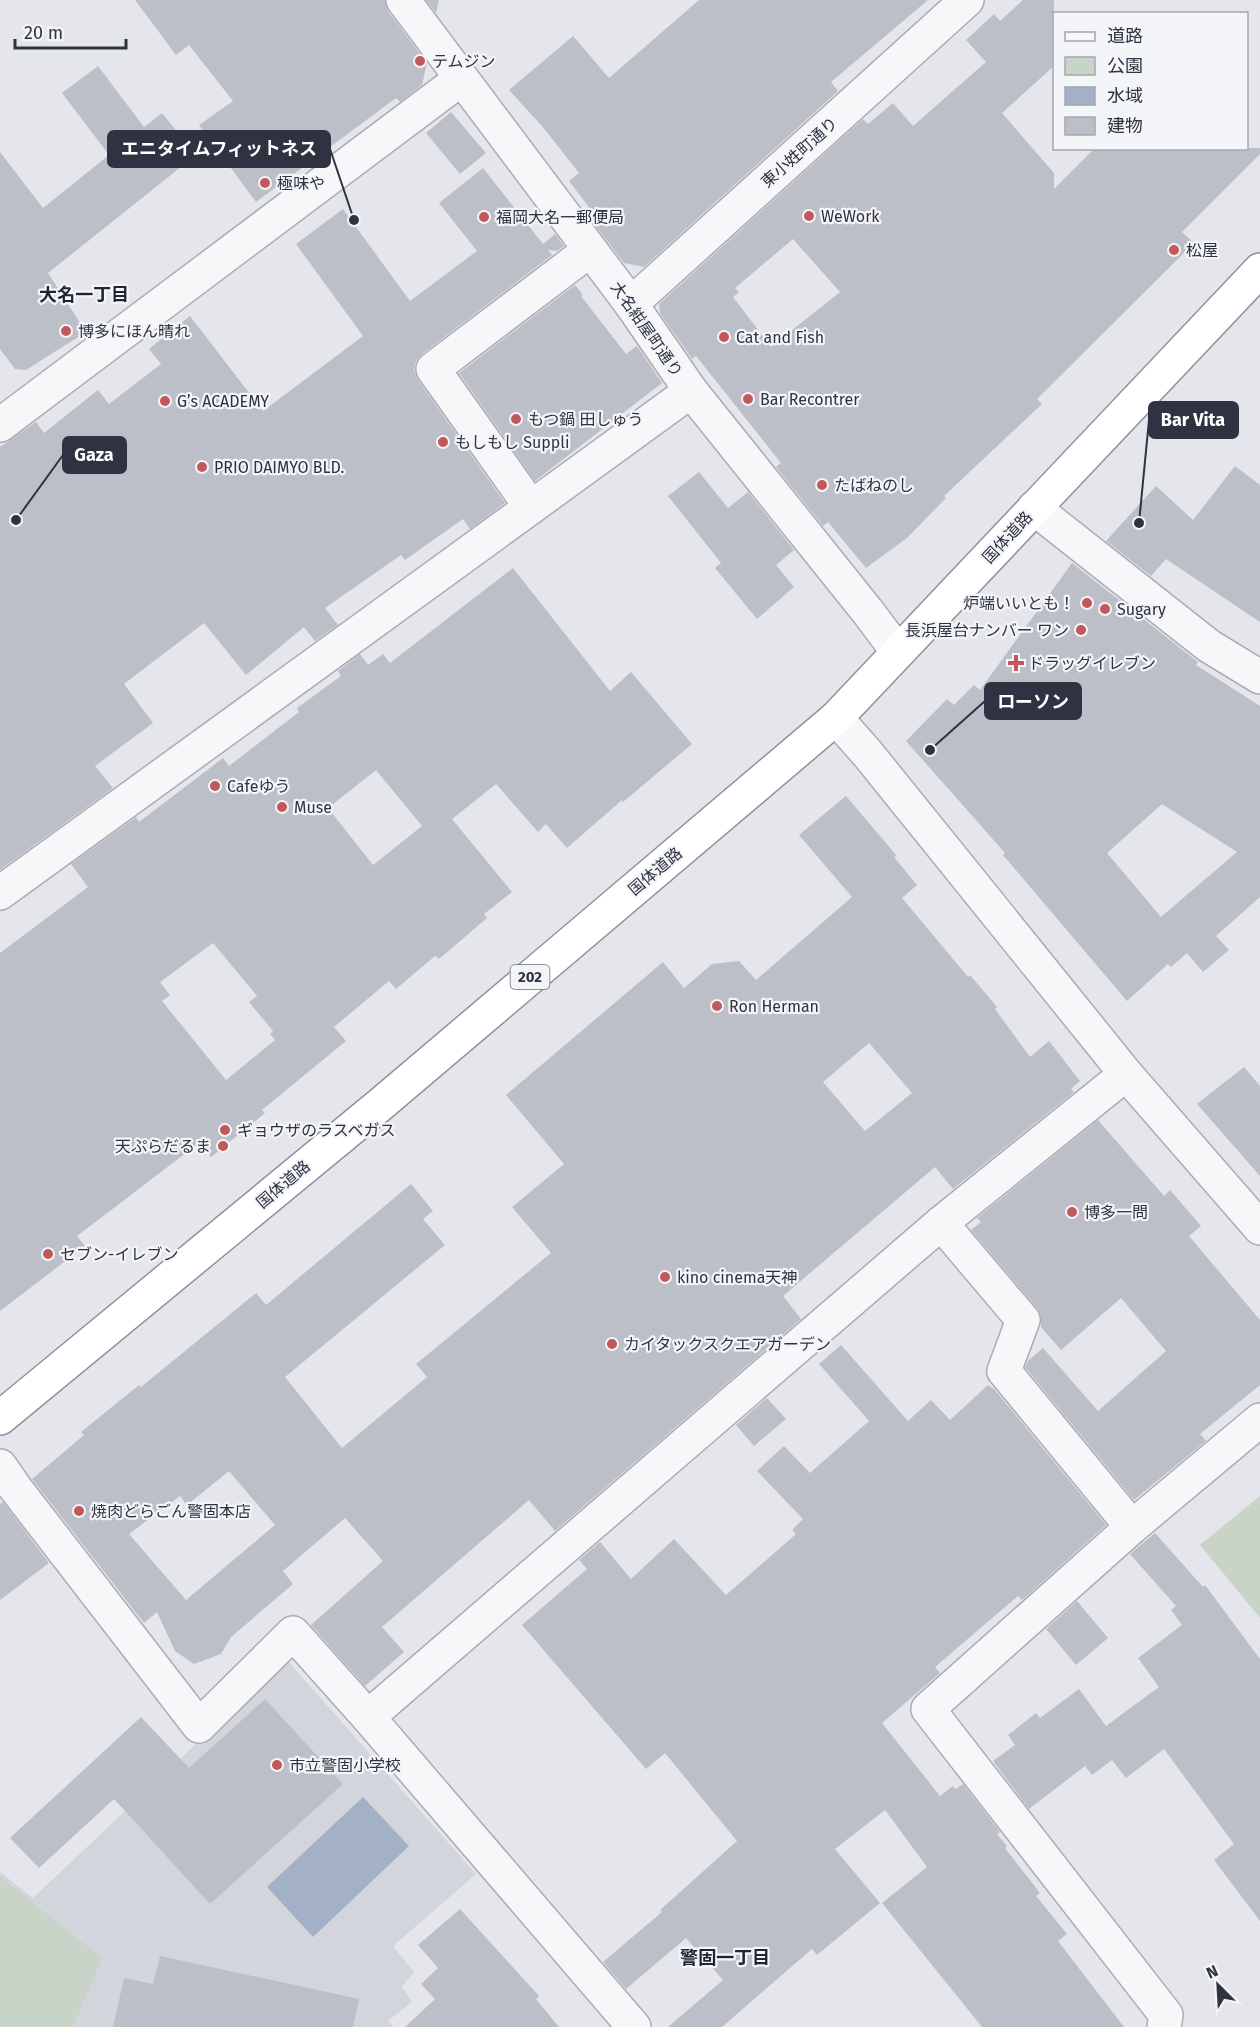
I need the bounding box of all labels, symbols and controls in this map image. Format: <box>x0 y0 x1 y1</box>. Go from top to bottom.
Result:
scale bar <box>15 12 126 50</box>
legend <box>1053 12 1248 150</box>
text: 20 m <box>24 22 63 44</box>
text: 道路 <box>1107 25 1143 47</box>
place label: テムジン <box>432 52 496 71</box>
marker: テムジン <box>413 54 427 68</box>
text: 公園 <box>1107 55 1143 77</box>
text: 水域 <box>1107 85 1143 107</box>
street label: 東小姓町通り <box>757 113 841 192</box>
text: 建物 <box>1107 115 1143 137</box>
callout: エニタイムフィットネス <box>108 131 330 167</box>
text: エニタイムフィットネス <box>121 138 317 160</box>
place label: 極味や <box>277 174 325 193</box>
marker: 極味や <box>258 176 272 190</box>
place label: WeWork <box>821 207 880 226</box>
place label: 福岡大名一郵便局 <box>496 208 624 227</box>
marker: WeWork <box>802 209 816 223</box>
marker: 福岡大名一郵便局 <box>477 210 491 224</box>
place label: 松屋 <box>1186 241 1218 260</box>
marker: 松屋 <box>1167 243 1181 257</box>
street label: 大名紺屋町通り <box>607 278 686 381</box>
district label: 大名一丁目 <box>39 284 129 306</box>
place label: 博多にほん晴れ <box>78 322 190 341</box>
marker: 博多にほん晴れ <box>59 324 73 338</box>
place label: Cat and Fish <box>736 328 824 347</box>
marker: Cat and Fish <box>717 330 731 344</box>
place label: Bar Recontrer <box>760 390 860 409</box>
place label: G’s ACADEMY <box>177 392 269 411</box>
marker: Bar Recontrer <box>741 392 755 406</box>
marker: G’s ACADEMY <box>158 394 172 408</box>
callout: Bar Vita <box>1149 402 1238 438</box>
text: Bar Vita <box>1161 409 1225 431</box>
place label: もつ鍋 田しゅう <box>528 410 644 429</box>
marker: もつ鍋 田しゅう <box>509 412 523 426</box>
place label: もしもし Suppli <box>455 433 569 452</box>
marker: もしもし Suppli <box>436 435 450 449</box>
callout: Gaza <box>63 437 126 473</box>
text: Gaza <box>74 444 114 466</box>
place label: PRIO DAIMYO BLD. <box>214 458 345 477</box>
marker: PRIO DAIMYO BLD. <box>195 460 209 474</box>
place label: たばねのし <box>834 476 914 495</box>
marker: たばねのし <box>815 478 829 492</box>
street label: 国体道路 <box>979 507 1036 567</box>
place label: 炉端いいとも！ <box>963 594 1075 613</box>
marker: 炉端いいとも！ <box>1080 596 1094 610</box>
place label: Sugary <box>1117 600 1166 619</box>
marker: Sugary <box>1098 602 1112 616</box>
place label: 長浜屋台ナンバー ワン <box>905 621 1069 640</box>
marker: 長浜屋台ナンバー ワン <box>1074 623 1088 637</box>
place label: ドラッグイレブン <box>1028 654 1156 673</box>
marker: ドラッグイレブン <box>1009 656 1023 670</box>
callout: ローソン <box>985 683 1081 719</box>
text: ローソン <box>997 691 1069 713</box>
place label: Cafeゆう <box>227 777 290 796</box>
marker: Cafeゆう <box>208 779 222 793</box>
place label: Muse <box>294 798 332 817</box>
marker: Muse <box>275 800 289 814</box>
street label: 国体道路 <box>625 844 686 899</box>
road number: 202 <box>510 965 550 989</box>
place label: Ron Herman <box>729 997 819 1016</box>
marker: Ron Herman <box>710 999 724 1013</box>
place label: ギョウザのラスベガス <box>237 1121 396 1140</box>
marker: ギョウザのラスベガス <box>218 1123 232 1137</box>
place label: 天ぷらだるま <box>115 1137 211 1156</box>
marker: 天ぷらだるま <box>216 1139 230 1153</box>
street label: 国体道路 <box>253 1157 314 1212</box>
place label: 博多一問 <box>1084 1203 1148 1222</box>
marker: 博多一問 <box>1065 1205 1079 1219</box>
place label: セブン-イレブン <box>60 1245 178 1264</box>
marker: セブン-イレブン <box>41 1247 55 1261</box>
place label: kino cinema天神 <box>677 1268 797 1287</box>
marker: kino cinema天神 <box>658 1270 672 1284</box>
place label: カイタックスクエアガーデン <box>624 1335 831 1354</box>
marker: カイタックスクエアガーデン <box>605 1337 619 1351</box>
place label: 焼肉どらごん警固本店 <box>91 1502 251 1521</box>
marker: 焼肉どらごん警固本店 <box>72 1504 86 1518</box>
place label: 市立警固小学校 <box>289 1756 401 1775</box>
marker: 市立警固小学校 <box>270 1758 284 1772</box>
district label: 警固一丁目 <box>680 1947 770 1969</box>
north arrow <box>1188 1955 1248 2015</box>
text: N <box>1203 1961 1221 1983</box>

